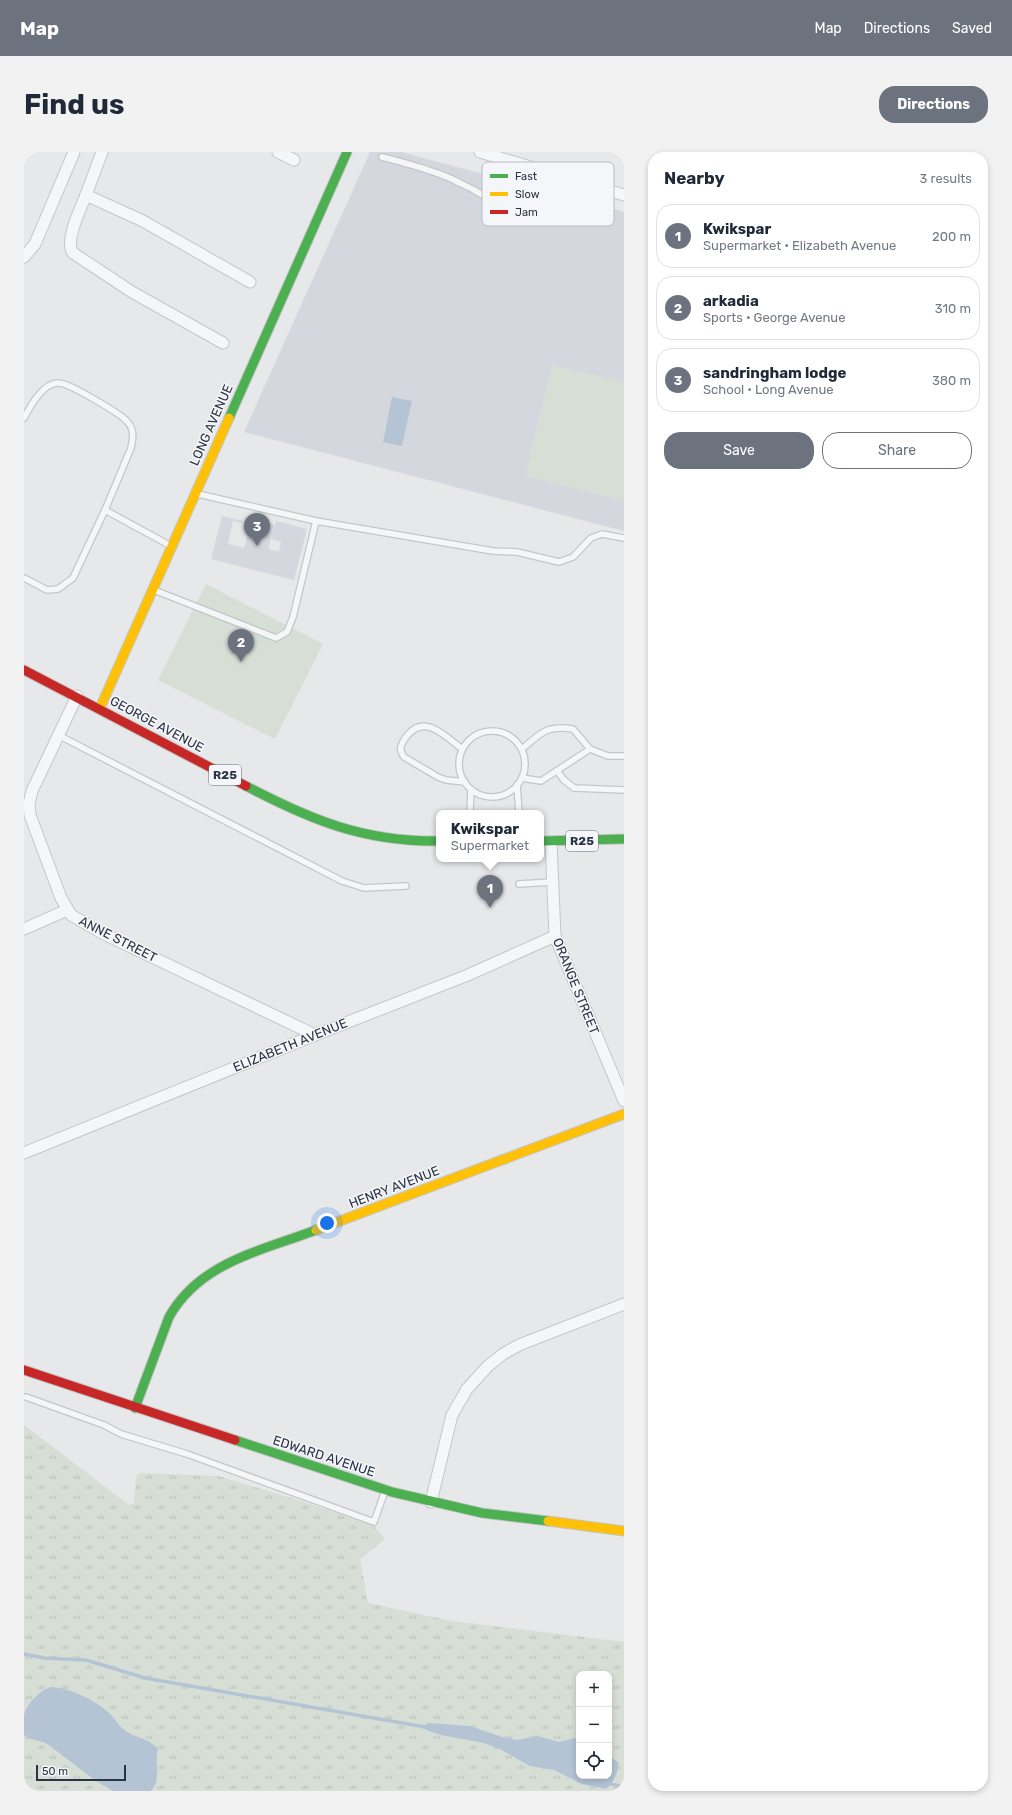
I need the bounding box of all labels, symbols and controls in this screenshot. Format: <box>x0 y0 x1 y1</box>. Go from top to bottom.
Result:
text: Map <box>20 17 59 40</box>
text: Map <box>815 20 842 37</box>
text: Directions <box>864 20 930 37</box>
text: Saved <box>952 20 992 37</box>
button: Directions <box>879 86 988 123</box>
text: Find us <box>24 88 124 121</box>
legend <box>482 162 614 226</box>
text: Nearby <box>664 168 725 188</box>
text: Fast <box>515 170 538 183</box>
text: 3 results <box>920 171 972 186</box>
text: Slow <box>515 188 540 201</box>
text: Jam <box>515 206 538 219</box>
text: Kwikspar <box>703 220 771 238</box>
text: 1 <box>675 229 681 244</box>
text: 200 m <box>932 229 971 244</box>
text: Supermarket · Elizabeth Avenue <box>703 238 896 253</box>
text: arkadia <box>703 292 759 310</box>
text: 2 <box>674 301 682 316</box>
text: 310 m <box>935 301 971 316</box>
text: Sports · George Avenue <box>703 310 845 325</box>
text: sandringham lodge <box>703 364 846 382</box>
text: 3 <box>674 373 682 388</box>
text: 380 m <box>932 373 971 388</box>
street label: LONG AVENUE <box>186 382 236 468</box>
text: School · Long Avenue <box>703 382 834 397</box>
button: Save <box>664 432 814 469</box>
button: Share <box>822 432 972 469</box>
pin: 3 <box>244 513 270 546</box>
pin: 2 <box>228 629 254 662</box>
street label: GEORGE AVENUE <box>108 693 207 755</box>
road number: R25 <box>209 765 241 785</box>
popup <box>436 810 544 862</box>
text: Kwikspar <box>451 820 519 838</box>
road number: R25 <box>566 831 598 851</box>
text: Supermarket <box>451 838 529 853</box>
pin: 1 <box>477 875 503 908</box>
street label: ANNE STREET <box>77 913 160 965</box>
street label: ORANGE STREET <box>550 936 602 1037</box>
street label: ELIZABETH AVENUE <box>231 1015 349 1075</box>
street label: HENRY AVENUE <box>347 1163 441 1211</box>
your location <box>317 1213 337 1233</box>
street label: EDWARD AVENUE <box>271 1432 377 1480</box>
map controls <box>576 1671 612 1779</box>
button: + <box>576 1671 612 1707</box>
button: − <box>576 1707 612 1743</box>
button: locate <box>576 1743 612 1779</box>
scale bar <box>36 1763 126 1782</box>
text: 50 m <box>42 1765 68 1778</box>

